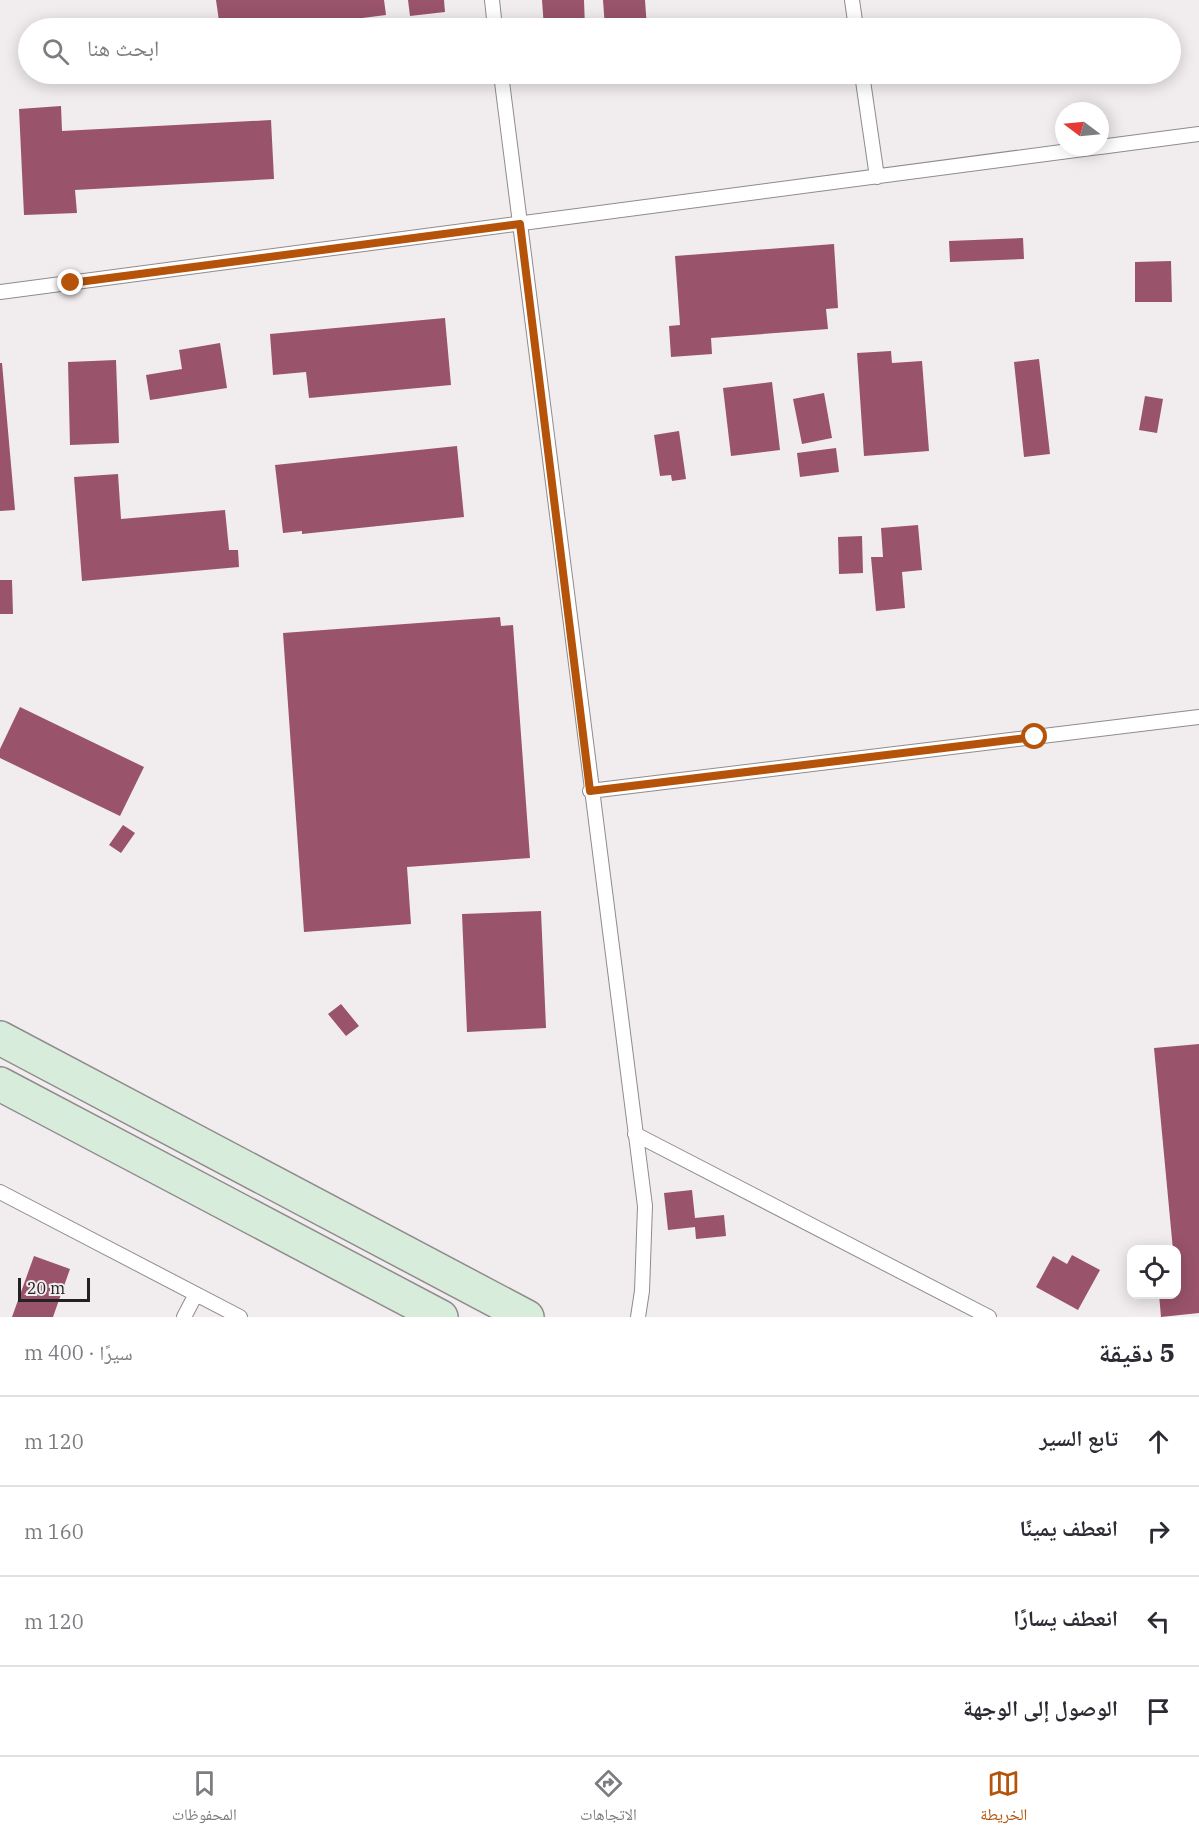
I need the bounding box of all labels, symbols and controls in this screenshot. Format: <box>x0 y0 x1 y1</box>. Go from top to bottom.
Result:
search box <box>18 18 1181 84</box>
text: ابحث هنا <box>87 33 159 62</box>
icon: search <box>39 35 72 68</box>
north arrow <box>1055 102 1109 156</box>
route end <box>57 269 83 295</box>
route start <box>1021 723 1047 749</box>
map controls <box>1127 1245 1181 1299</box>
button: locate <box>1127 1245 1181 1299</box>
scale bar <box>18 1275 90 1302</box>
text: 20 m <box>27 1278 65 1298</box>
text: 5 دقيقة <box>1099 1335 1175 1369</box>
text: سيرًا · 400 m <box>24 1339 133 1366</box>
text: تابع السير <box>1040 1423 1118 1452</box>
icon: ahead <box>1142 1425 1175 1458</box>
text: 120 m <box>24 1428 84 1455</box>
text: انعطف يمينًا <box>1020 1513 1118 1542</box>
icon: right <box>1142 1515 1175 1548</box>
text: 160 m <box>24 1518 84 1545</box>
text: انعطف يسارًا <box>1013 1603 1118 1632</box>
icon: left <box>1142 1605 1175 1638</box>
text: 120 m <box>24 1608 84 1635</box>
text: الوصول إلى الوجهة <box>963 1693 1118 1722</box>
icon: arrive <box>1142 1695 1175 1728</box>
tab: المحفوظات <box>172 1767 237 1830</box>
tab: الاتجاهات <box>580 1767 637 1830</box>
tab: الخريطة <box>980 1767 1027 1830</box>

